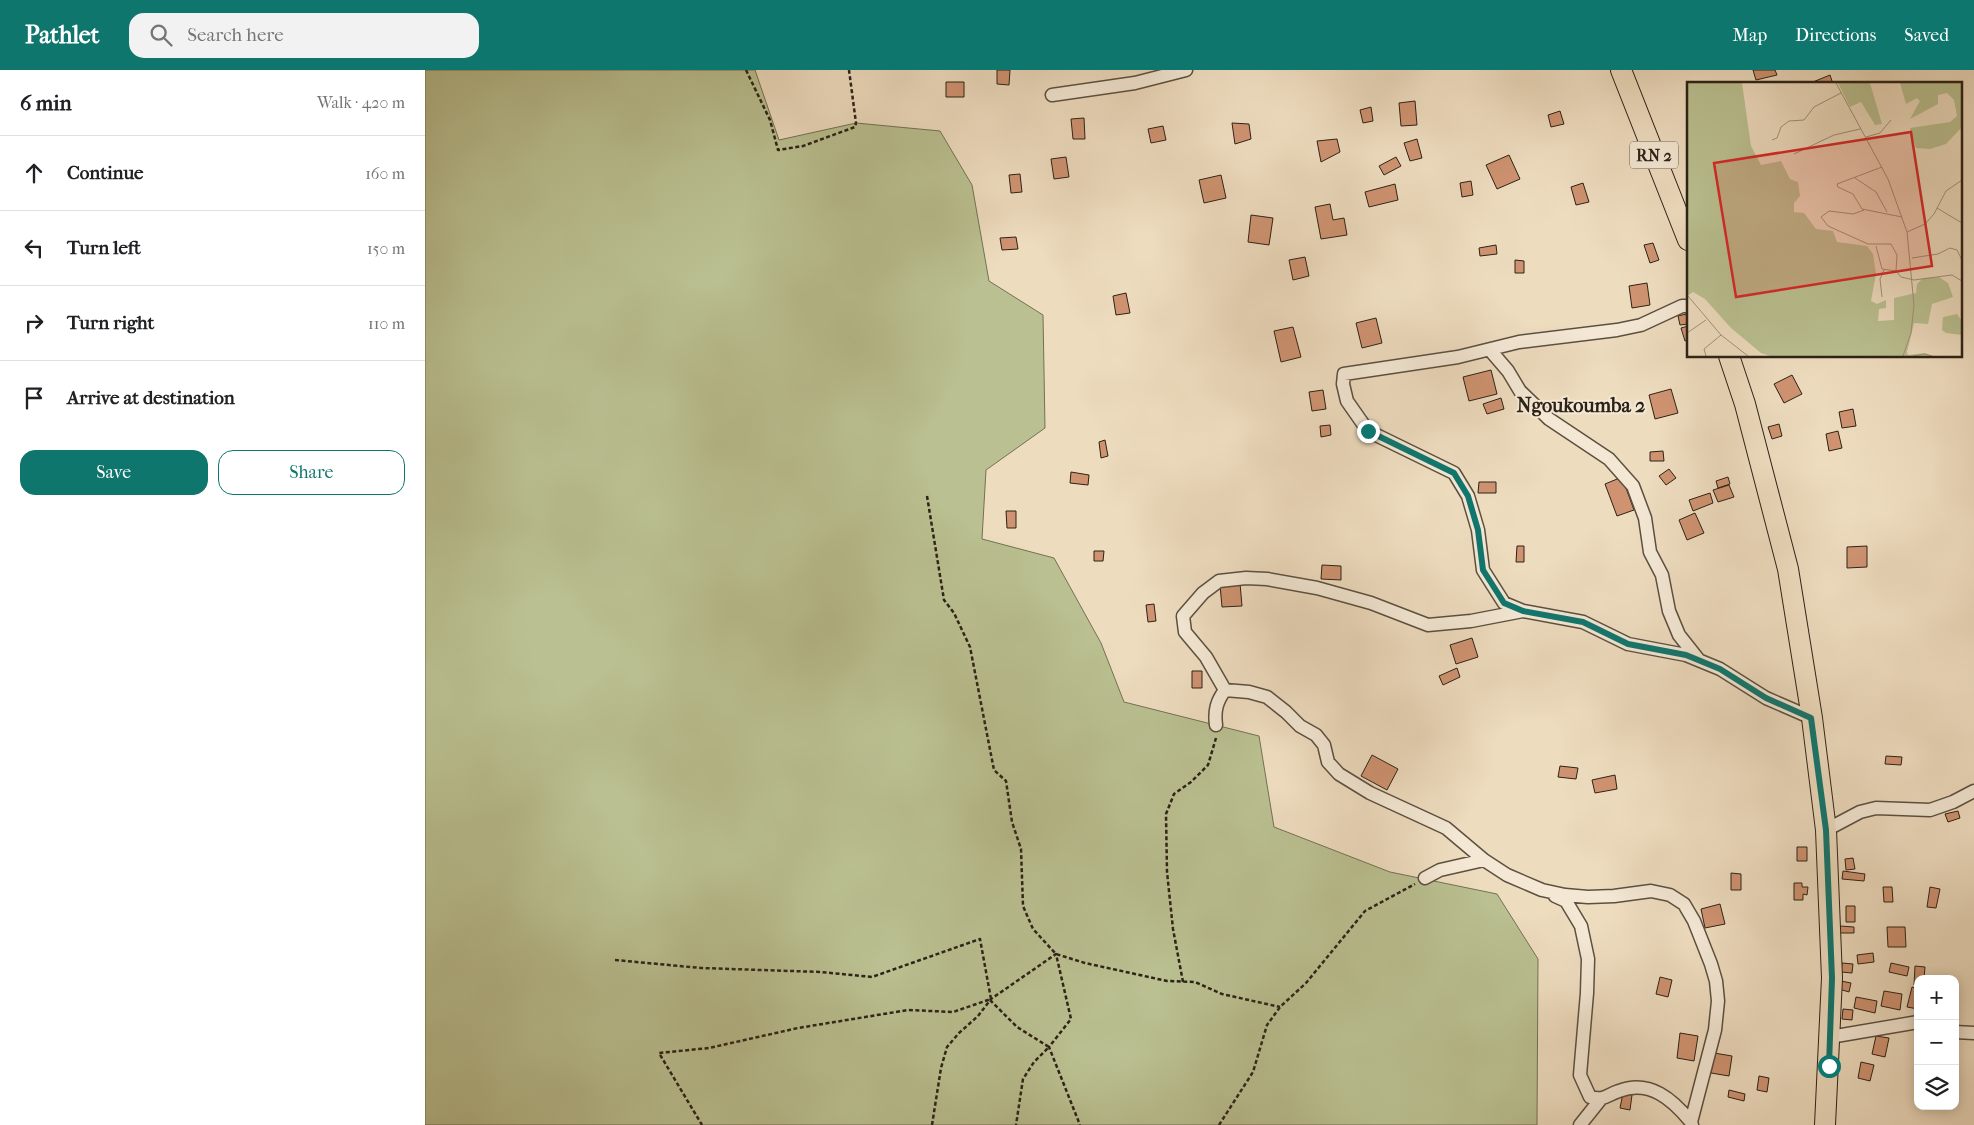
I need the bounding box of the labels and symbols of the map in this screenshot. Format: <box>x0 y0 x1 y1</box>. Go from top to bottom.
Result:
inset map <box>1687 82 1961 358</box>
road number: RN 2 <box>1630 142 1678 168</box>
district label: Ngoukoumba 2 <box>1517 394 1645 417</box>
route end <box>1357 420 1380 443</box>
route start <box>1818 1055 1841 1078</box>

